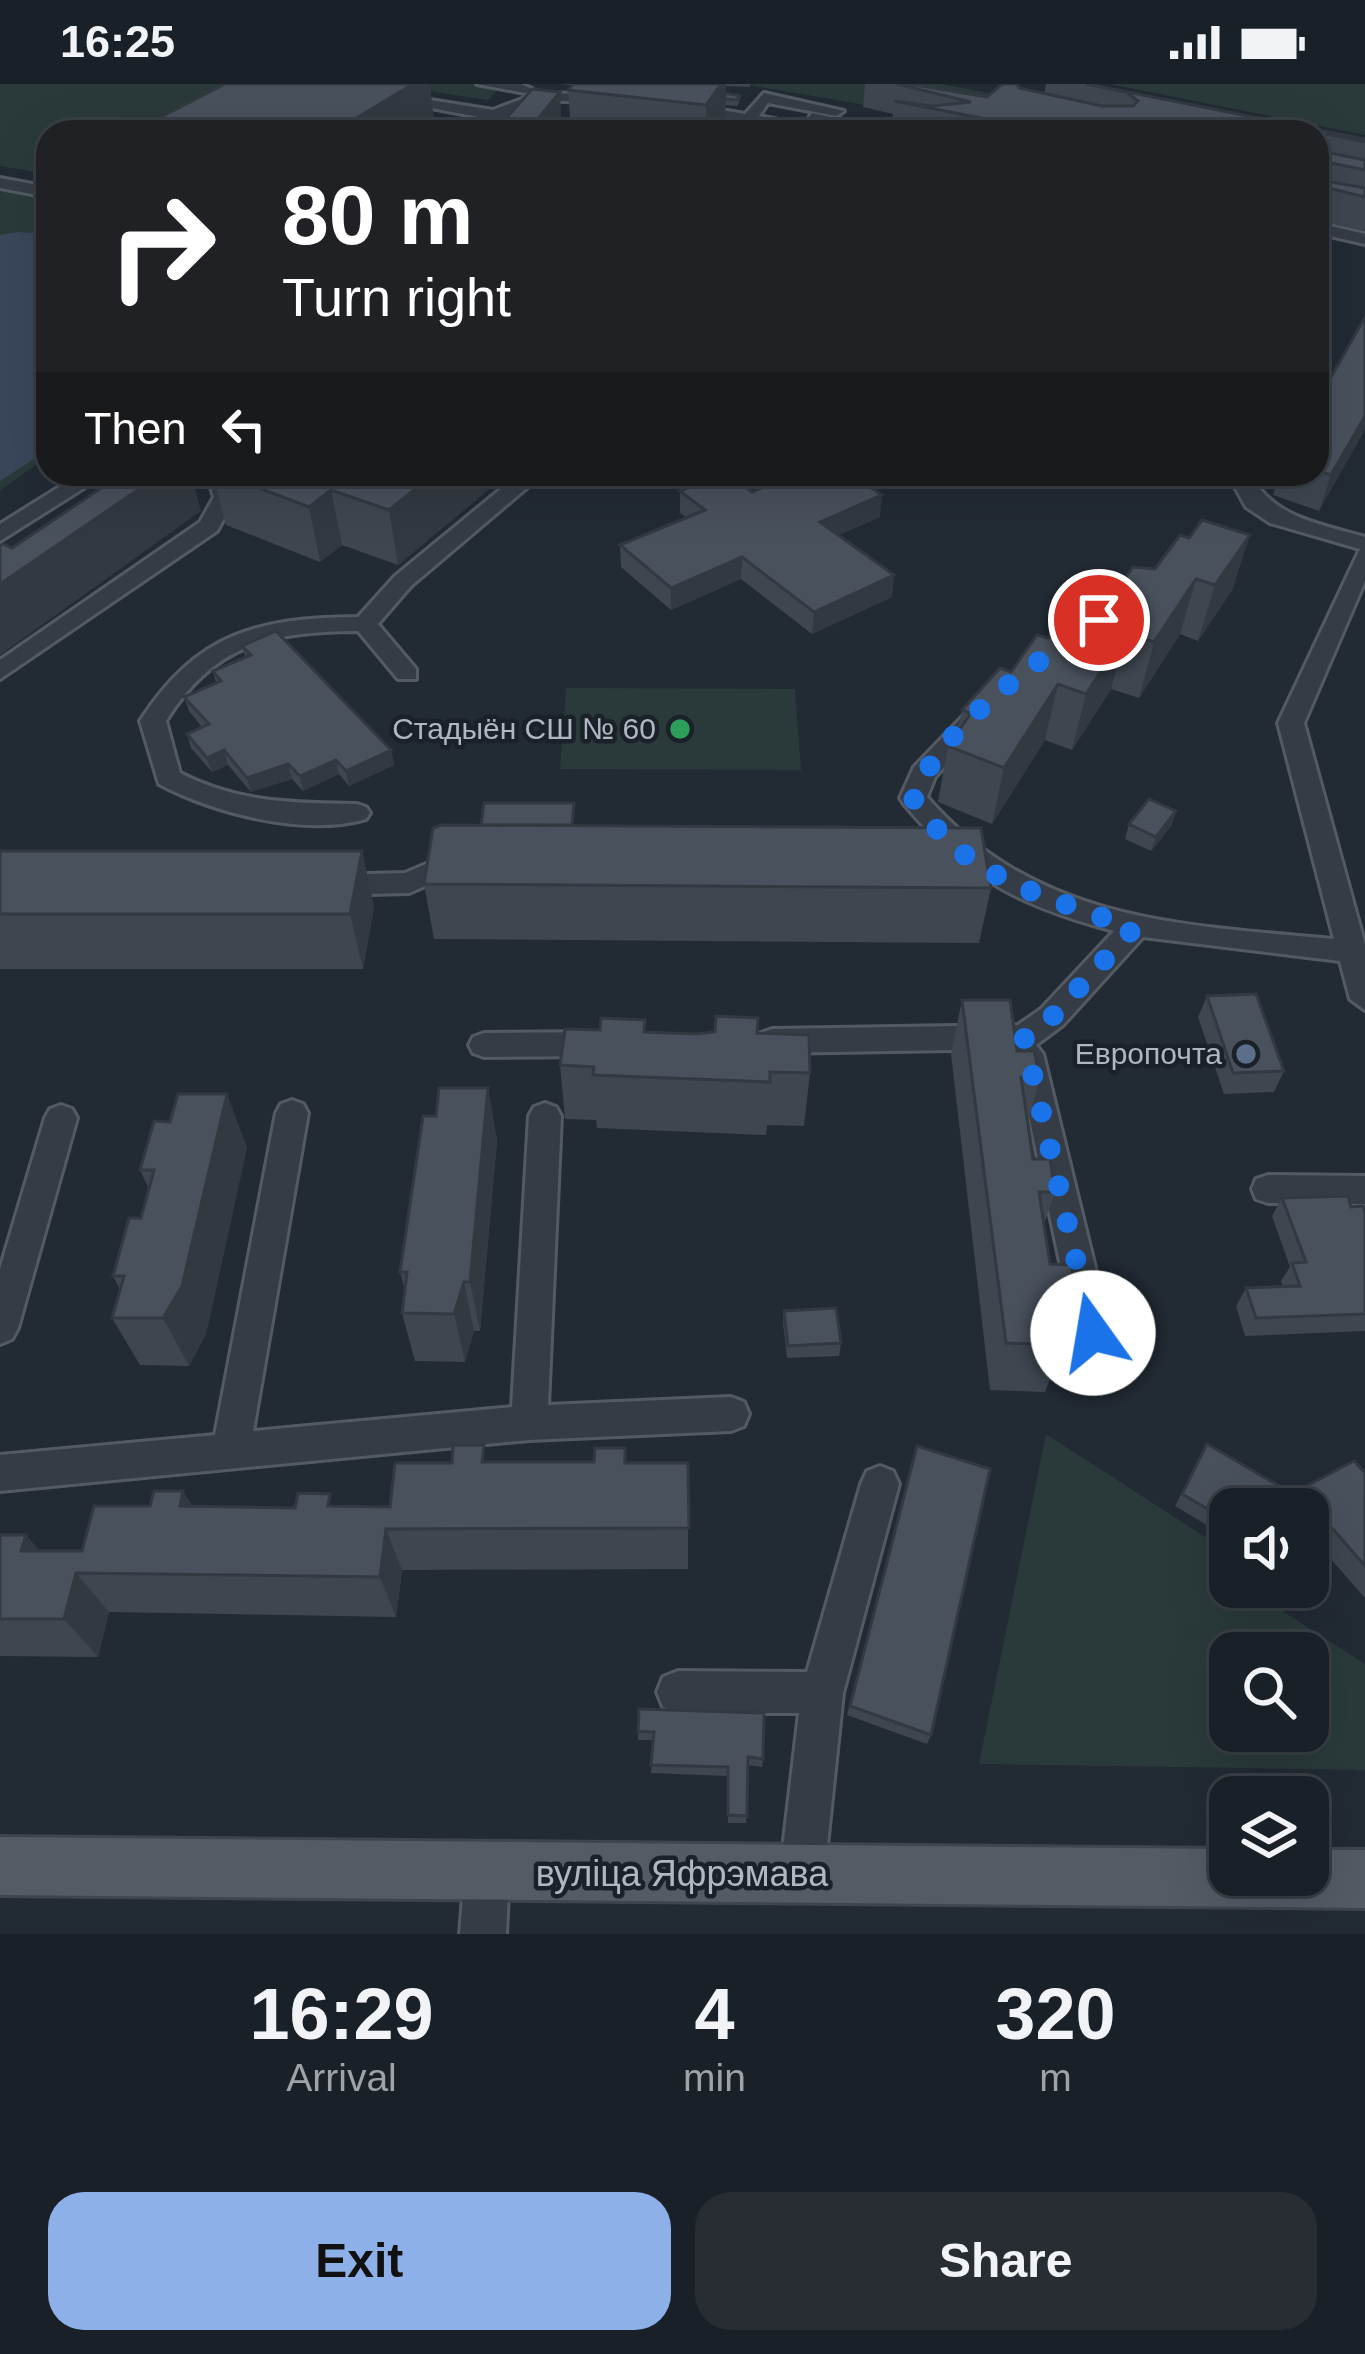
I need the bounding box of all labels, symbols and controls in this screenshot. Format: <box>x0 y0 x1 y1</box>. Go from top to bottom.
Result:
text: 16:25 <box>60 16 175 67</box>
icon: right <box>84 168 240 324</box>
text: 80 m <box>282 168 473 262</box>
text: Turn right <box>282 267 511 327</box>
icon: left <box>211 396 277 462</box>
text: Then <box>84 403 187 454</box>
pin <box>1048 569 1150 671</box>
icon: arrive <box>1066 587 1132 653</box>
place label: Стадыён СШ № 60 <box>392 712 656 745</box>
marker: Стадыён СШ № 60 <box>667 716 693 742</box>
place label: Европочта <box>1075 1037 1222 1070</box>
marker: Европочта <box>1233 1041 1259 1067</box>
position arrow <box>1030 1270 1156 1396</box>
map controls <box>1209 1488 1329 1896</box>
button: sound <box>1209 1488 1329 1608</box>
button: search <box>1209 1632 1329 1752</box>
button: layers <box>1209 1776 1329 1896</box>
street label: вуліца Яфрэмава <box>536 1853 829 1894</box>
text: 16:29 <box>249 1974 434 2054</box>
text: 4 <box>694 1974 735 2054</box>
text: 320 <box>995 1974 1116 2054</box>
text: Arrival <box>286 2056 397 2099</box>
text: min <box>683 2056 746 2099</box>
text: m <box>1039 2056 1072 2099</box>
button: Exit <box>48 2192 671 2330</box>
button: Share <box>695 2192 1317 2330</box>

